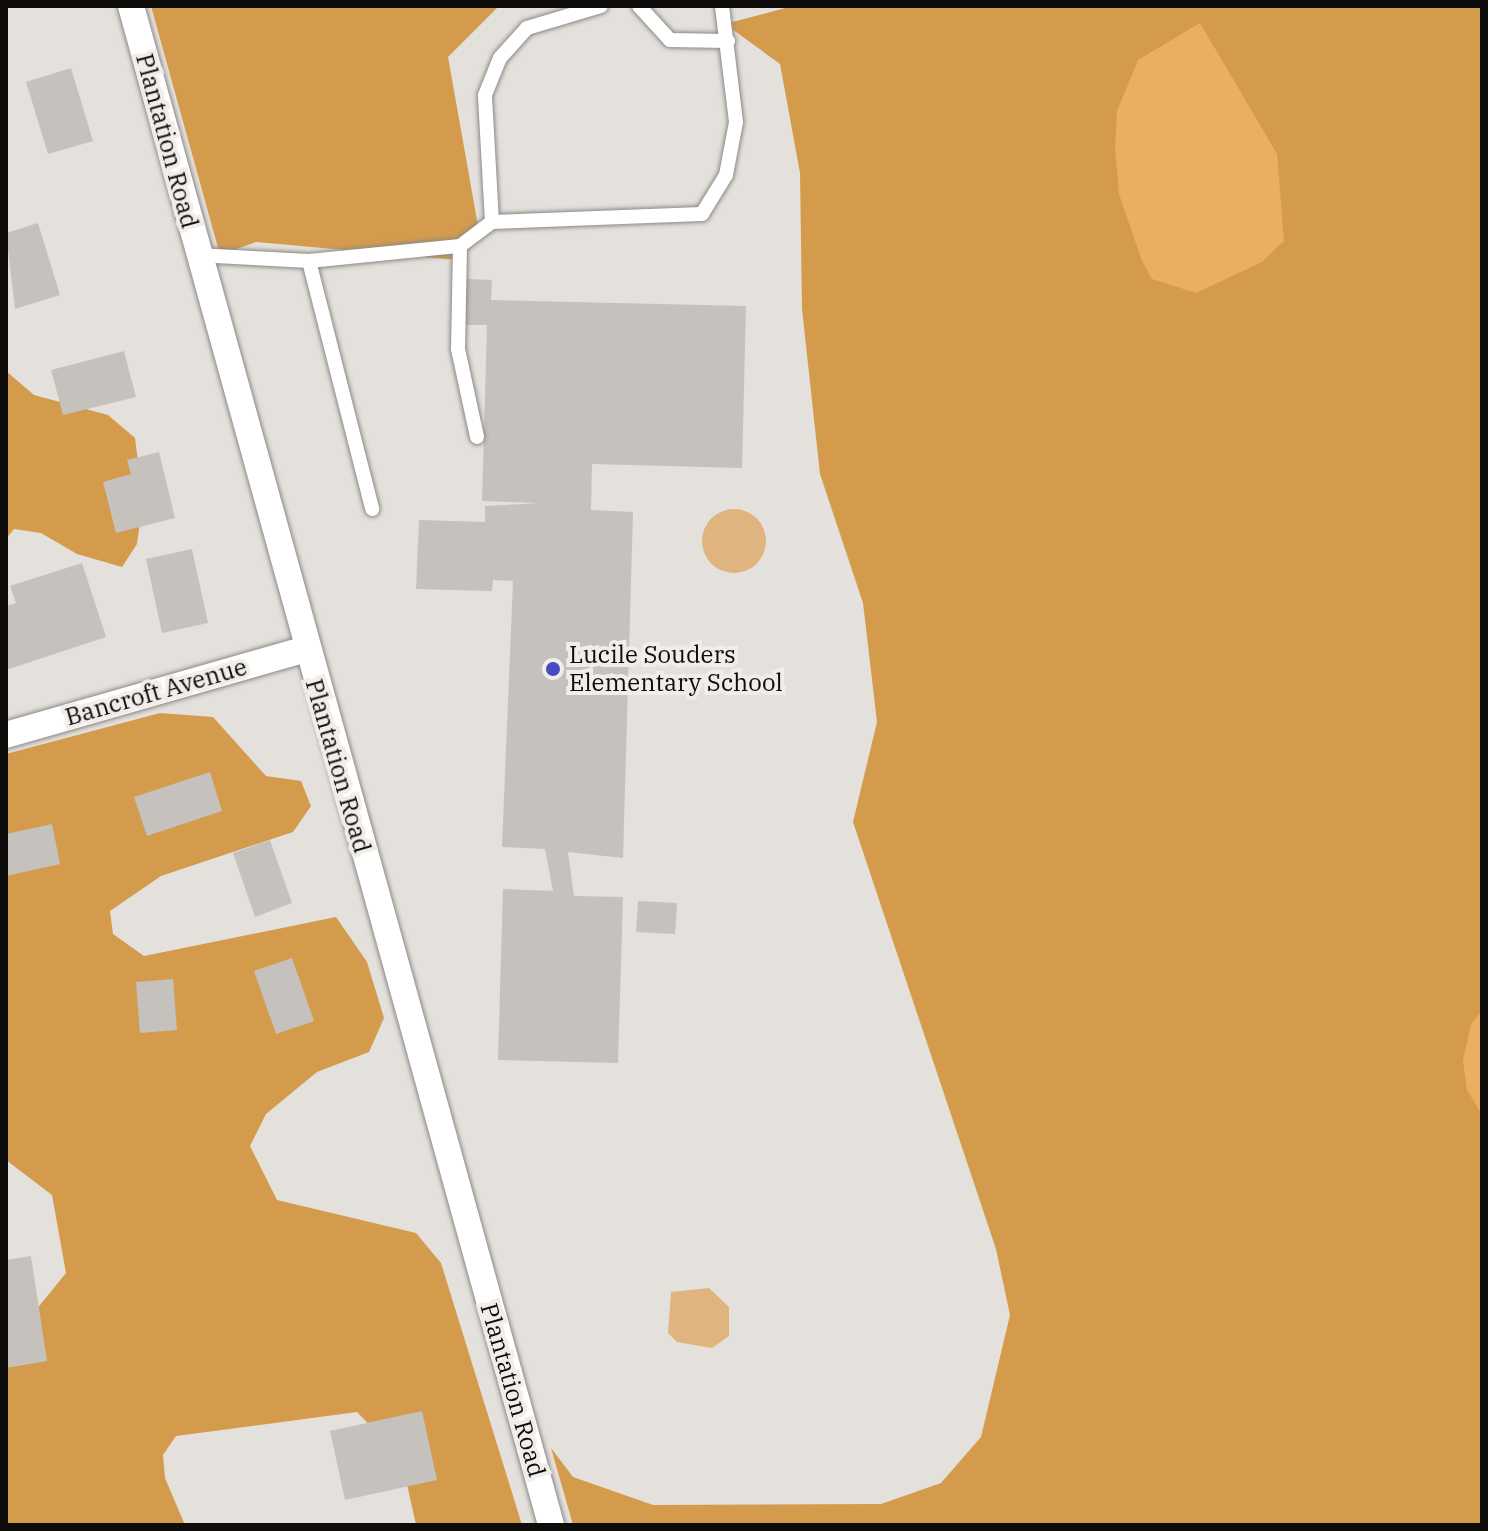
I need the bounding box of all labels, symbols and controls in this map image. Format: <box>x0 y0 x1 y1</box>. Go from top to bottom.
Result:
street label: Plantation Road <box>130 50 204 232</box>
place label: Lucile Souders Elementary School <box>569 641 783 697</box>
street label: Bancroft Avenue <box>62 652 250 732</box>
marker: Lucile Souders Elementary School <box>544 660 562 678</box>
street label: Plantation Road <box>299 676 377 856</box>
street label: Plantation Road <box>474 1300 552 1480</box>

